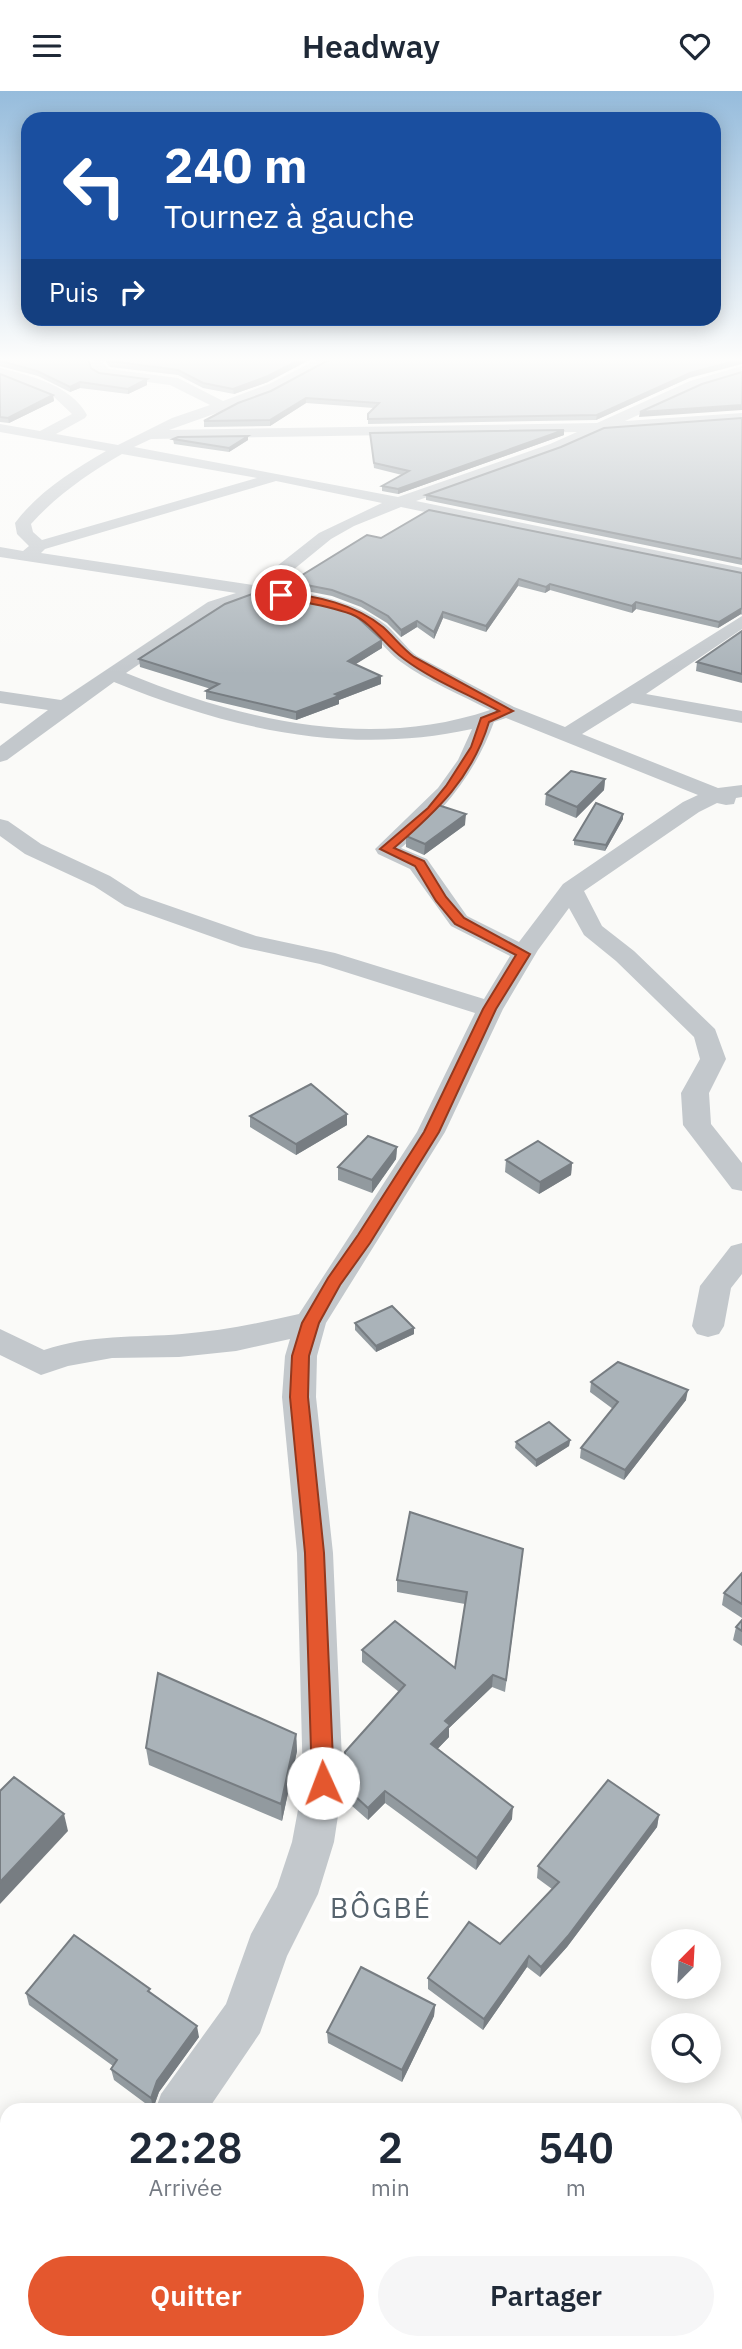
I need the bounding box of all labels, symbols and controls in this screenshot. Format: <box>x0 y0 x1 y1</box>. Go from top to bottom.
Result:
text: Headway <box>302 25 440 67</box>
icon: menu <box>28 27 66 65</box>
icon: heart <box>676 27 714 65</box>
text: 240 m <box>164 133 308 196</box>
icon: left <box>49 140 140 231</box>
text: Tournez à gauche <box>164 195 415 237</box>
icon: right <box>113 273 151 311</box>
text: Puis <box>49 275 99 309</box>
pin <box>251 565 311 625</box>
icon: arrive <box>262 576 300 614</box>
position arrow <box>286 1746 360 1820</box>
district label: BÔGBÉ <box>330 1889 432 1926</box>
north arrow <box>651 1929 721 1999</box>
map controls <box>651 1929 721 2083</box>
button: search <box>651 2013 721 2083</box>
text: 22:28 <box>128 2120 243 2175</box>
text: 2 <box>378 2120 403 2175</box>
text: 540 <box>538 2120 614 2175</box>
text: Arrivée <box>149 2172 222 2202</box>
text: min <box>371 2172 410 2202</box>
text: m <box>566 2172 586 2202</box>
button: Quitter <box>28 2256 364 2336</box>
button: Partager <box>378 2256 714 2336</box>

